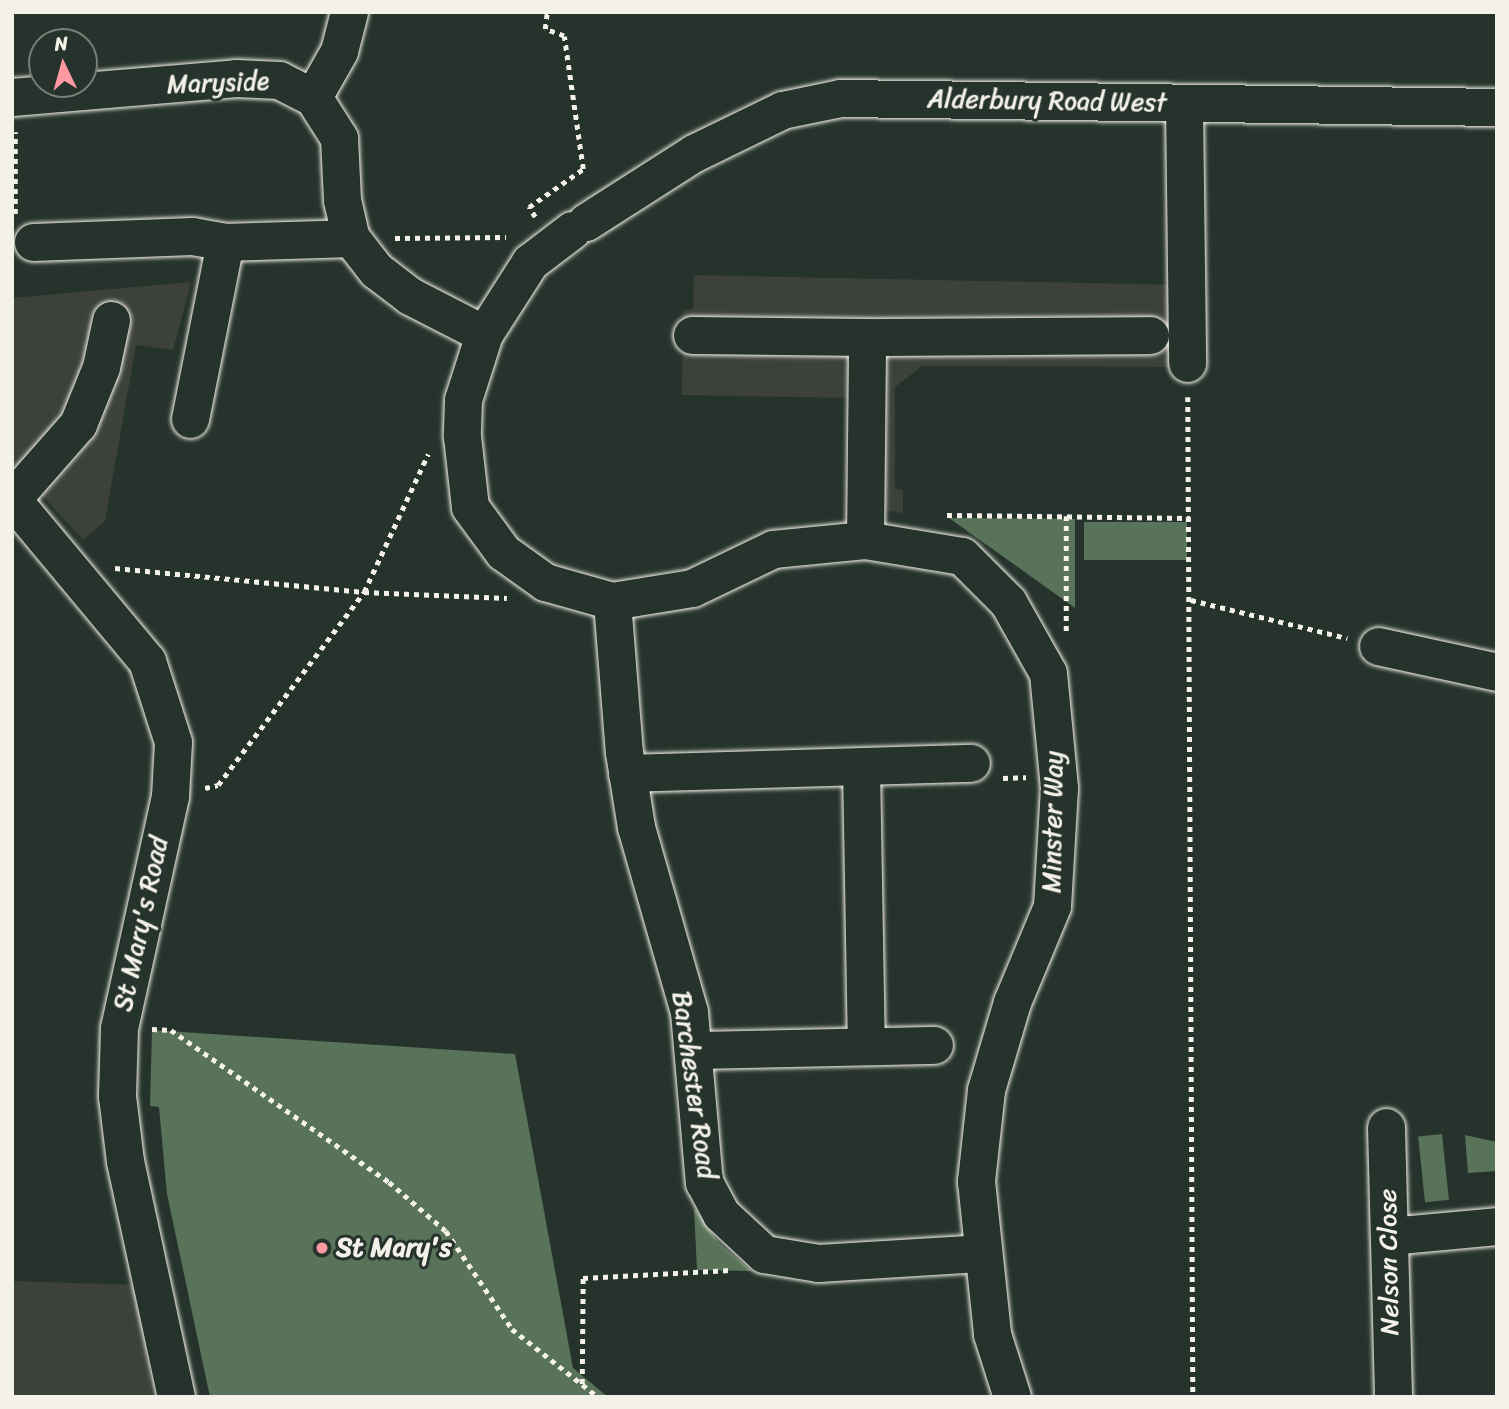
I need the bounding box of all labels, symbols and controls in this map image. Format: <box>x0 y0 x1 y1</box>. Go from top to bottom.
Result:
text: N <box>53 27 69 61</box>
north arrow <box>28 28 98 98</box>
street label: Maryside <box>166 66 270 100</box>
street label: Alderbury Road West <box>927 83 1167 119</box>
street label: Minster Way <box>1036 751 1070 893</box>
street label: St Mary's Road <box>107 835 175 1013</box>
street label: Barchester Road <box>665 989 723 1181</box>
street label: Nelson Close <box>1372 1188 1406 1336</box>
place label: St Mary's <box>336 1232 449 1264</box>
marker: St Mary's <box>314 1240 330 1256</box>

